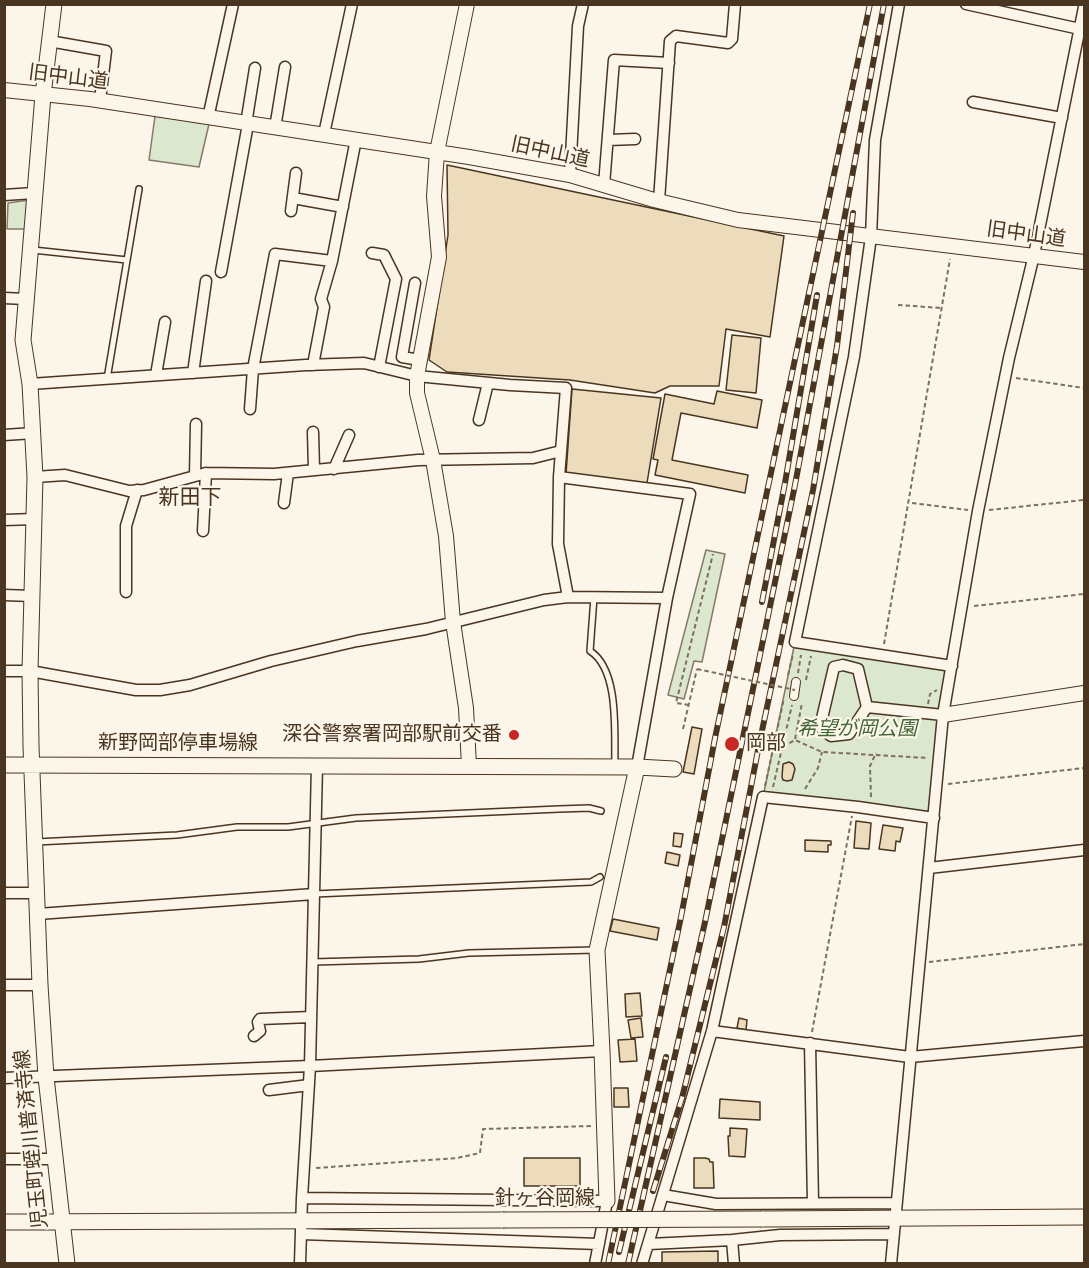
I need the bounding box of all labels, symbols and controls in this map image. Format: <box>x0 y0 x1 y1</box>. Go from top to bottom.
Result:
street label: 旧中山道 <box>27 61 109 95</box>
street label: 旧中山道 <box>508 133 592 173</box>
street label: 旧中山道 <box>985 218 1067 252</box>
district label: 新田下 <box>159 485 221 511</box>
park label: 希望が岡公園 <box>797 718 917 742</box>
place label: 深谷警察署岡部駅前交番 <box>282 723 502 747</box>
marker: 深谷警察署岡部駅前交番 <box>507 728 521 742</box>
street label: 新野岡部停車場線 <box>98 732 258 756</box>
place label: 岡部 <box>746 732 786 756</box>
marker: 岡部 <box>723 735 741 753</box>
street label: 児玉町蛭川普済寺線 <box>11 1048 53 1230</box>
street label: 針ヶ谷岡線 <box>495 1187 595 1211</box>

